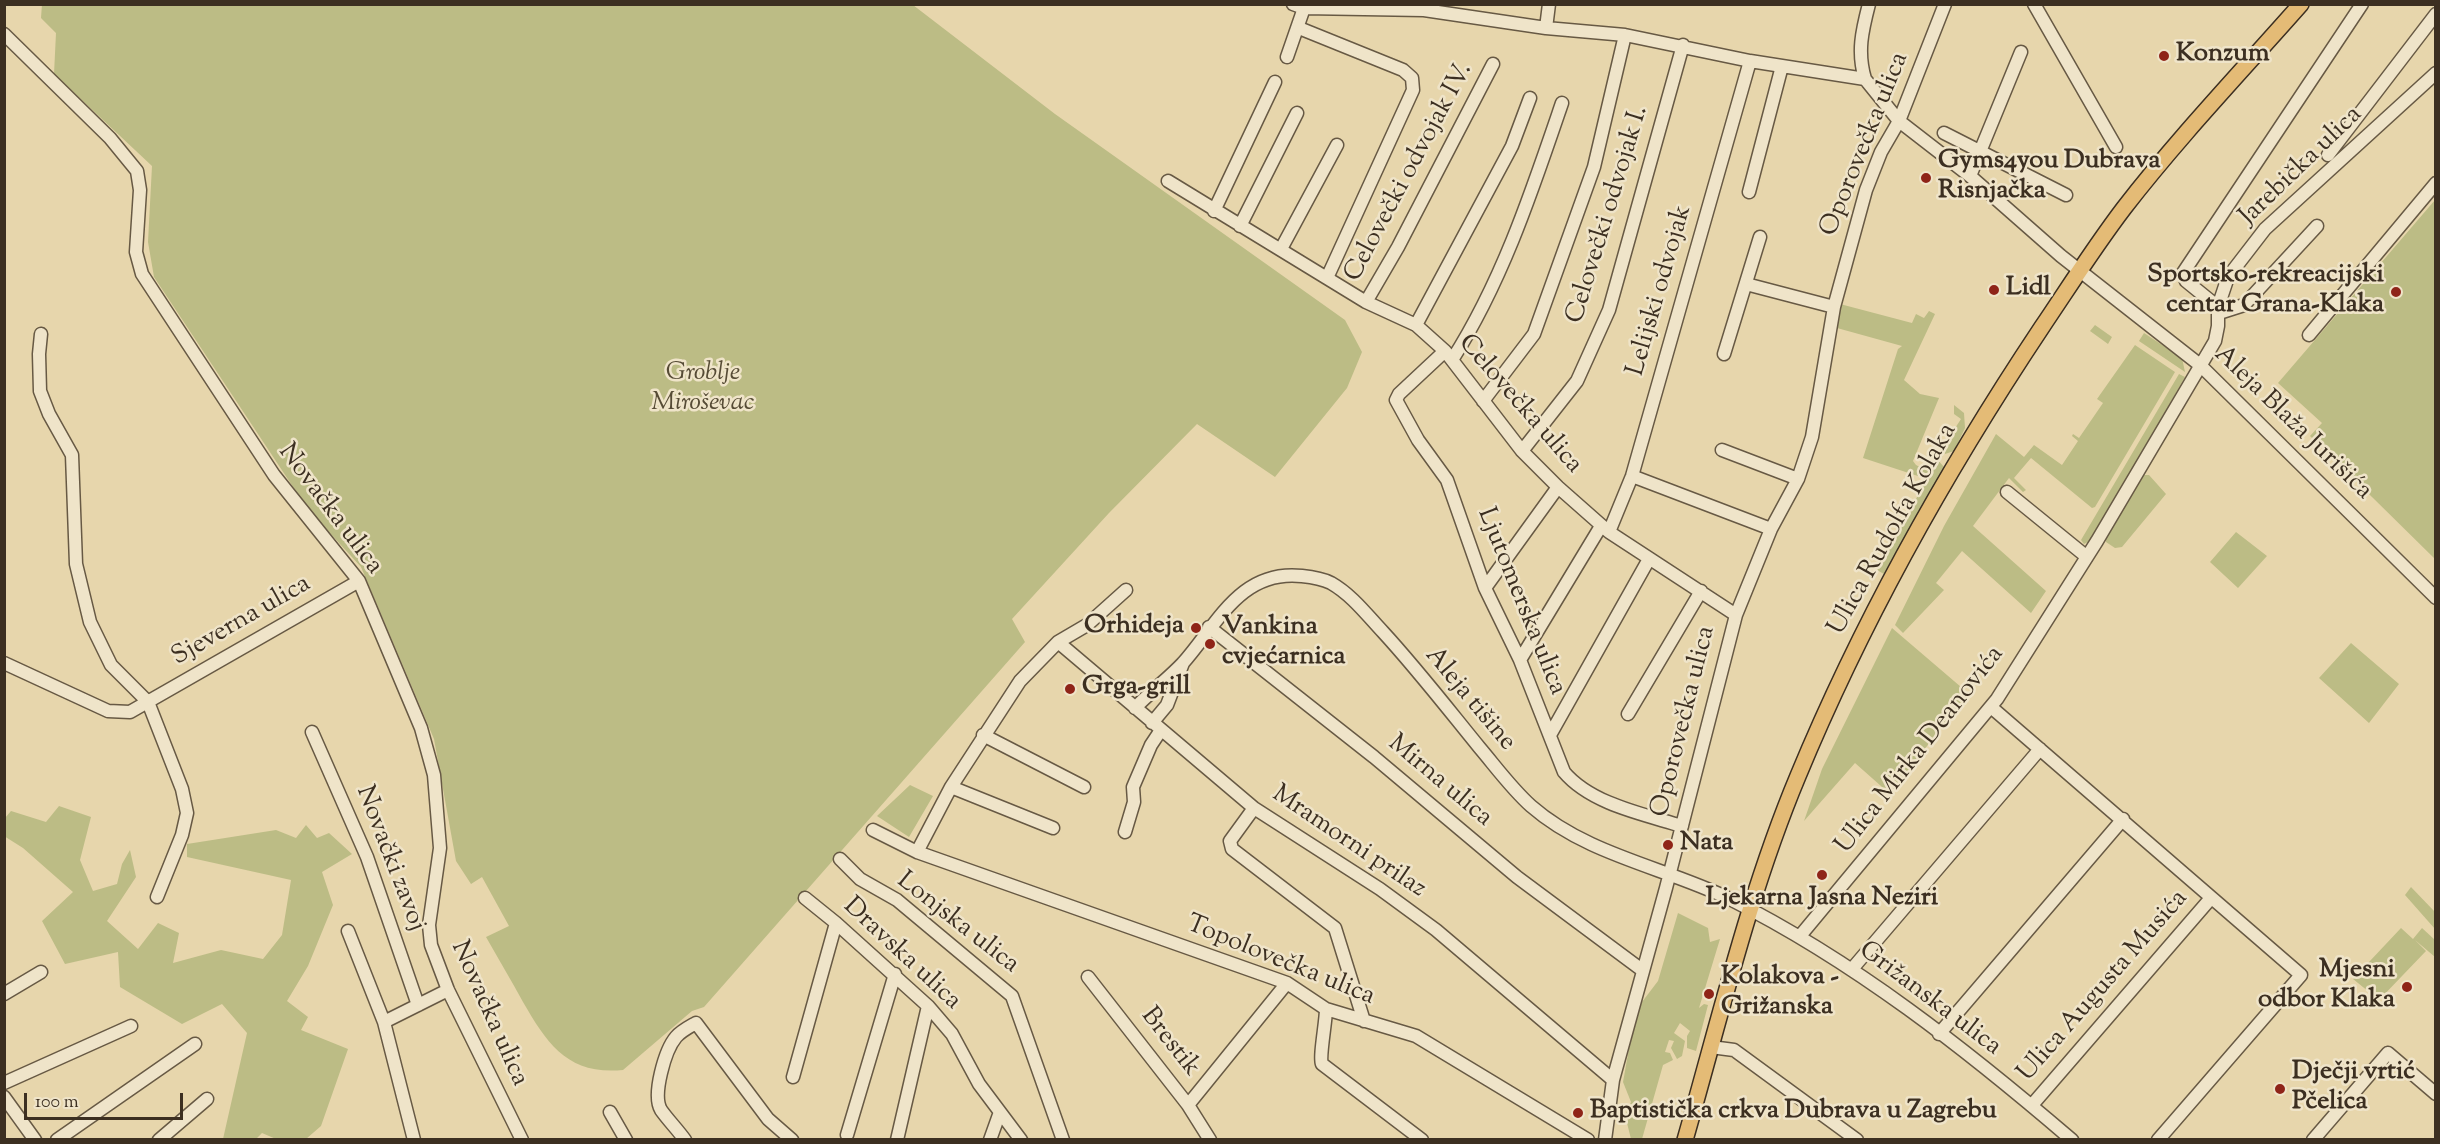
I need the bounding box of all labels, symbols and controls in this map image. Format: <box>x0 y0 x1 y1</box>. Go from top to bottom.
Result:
place label: Konzum <box>2176 40 2270 72</box>
street label: Oporovečka ulica <box>1815 49 1917 241</box>
marker: Konzum <box>2157 49 2171 63</box>
street label: Celovečki odvojak IV. <box>1339 58 1481 288</box>
street label: Jarebička ulica <box>2234 101 2370 233</box>
street label: Celovečki odvojak I. <box>1561 102 1657 328</box>
place label: Gyms4you Dubrava Risnjačka <box>1938 147 2160 208</box>
marker: Gyms4you Dubrava Risnjačka <box>1919 171 1933 185</box>
street label: Lelijski odvojak <box>1622 202 1700 380</box>
place label: Sportsko-rekreacijski centar Grana-Klaka <box>2147 261 2384 322</box>
place label: Lidl <box>2006 274 2051 306</box>
marker: Lidl <box>1987 283 2001 297</box>
marker: Sportsko-rekreacijski centar Grana-Klaka <box>2389 285 2403 299</box>
street label: Celovečka ulica <box>1450 329 1588 481</box>
street label: Aleja Blaža Jurišića <box>2206 340 2378 508</box>
park label: Groblje Miroševac <box>651 359 755 420</box>
street label: Ulica Rudolfa Kolaka <box>1823 419 1965 641</box>
street label: Novačka ulica <box>270 438 388 582</box>
street label: Ljutomerska ulica <box>1468 504 1572 700</box>
street label: Sjeverna ulica <box>167 570 317 674</box>
place label: Orhideja <box>1084 612 1184 644</box>
place label: Vankina cvjećarnica <box>1222 613 1345 674</box>
marker: Orhideja <box>1189 621 1203 635</box>
street label: Oporovečka ulica <box>1646 623 1724 821</box>
marker: Vankina cvjećarnica <box>1203 637 1217 651</box>
street label: Ulica Mirka Deanovića <box>1830 641 2012 861</box>
street label: Aleja tišine <box>1417 642 1521 758</box>
place label: Grga-grill <box>1082 673 1190 705</box>
marker: Grga-grill <box>1063 682 1077 696</box>
street label: Mirna ulica <box>1380 729 1498 835</box>
street label: Mramorni prilaz <box>1265 780 1431 906</box>
street label: Novački zavoj <box>347 782 431 936</box>
place label: Nata <box>1680 829 1733 861</box>
marker: Nata <box>1661 838 1675 852</box>
street label: Lonjska ulica <box>889 866 1025 982</box>
marker: Ljekarna Jasna Neziri <box>1815 868 1829 882</box>
place label: Ljekarna Jasna Neziri <box>1706 884 1938 916</box>
street label: Ulica Augusta Musića <box>2012 885 2196 1089</box>
street label: Dravska ulica <box>835 892 967 1018</box>
street label: Topolovečka ulica <box>1181 910 1379 1014</box>
street label: Grižanska ulica <box>1851 936 2007 1064</box>
street label: Novačka ulica <box>442 937 534 1091</box>
place label: Mjesni odbor Klaka <box>2258 956 2395 1018</box>
place label: Kolakova - Grižanska <box>1721 963 1839 1024</box>
marker: Mjesni odbor Klaka <box>2400 980 2414 994</box>
marker: Kolakova - Grižanska <box>1702 987 1716 1001</box>
street label: Brestik <box>1132 1002 1206 1084</box>
place label: Dječji vrtić Pčelica <box>2292 1058 2415 1120</box>
scale bar <box>27 1081 186 1119</box>
marker: Dječji vrtić Pčelica <box>2273 1082 2287 1096</box>
text: 100 m <box>35 1090 79 1116</box>
place label: Baptistička crkva Dubrava u Zagrebu <box>1590 1097 1997 1129</box>
marker: Baptistička crkva Dubrava u Zagrebu <box>1571 1106 1585 1120</box>

